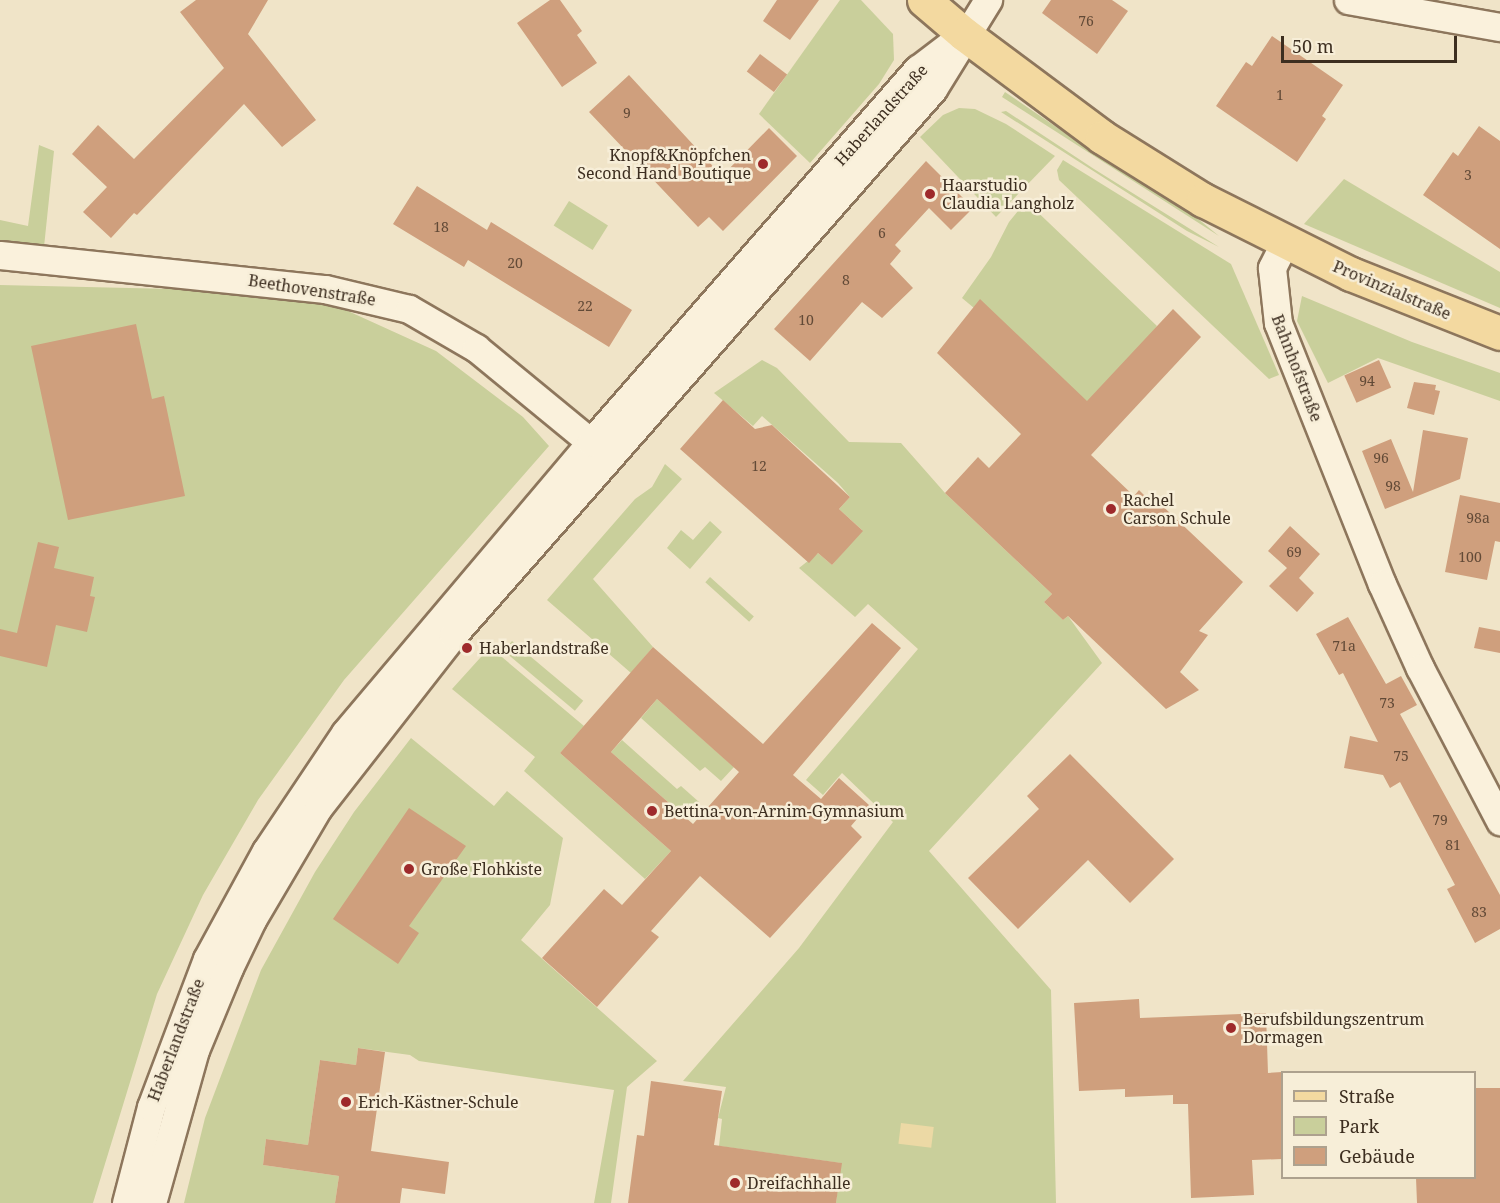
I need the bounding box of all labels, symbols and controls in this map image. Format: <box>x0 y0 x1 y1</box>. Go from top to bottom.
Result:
house number: 76 <box>1078 13 1094 29</box>
scale bar <box>1284 24 1460 62</box>
text: 50 m <box>1292 34 1334 58</box>
street label: Haberlandstraße <box>830 60 932 170</box>
house number: 1 <box>1276 87 1284 103</box>
house number: 9 <box>623 105 631 121</box>
place label: Knopf&Knöpfchen Second Hand Boutique <box>577 145 751 183</box>
marker: Knopf&Knöpfchen Second Hand Boutique <box>756 157 770 171</box>
house number: 3 <box>1464 167 1472 183</box>
place label: Haarstudio Claudia Langholz <box>942 175 1074 213</box>
marker: Haarstudio Claudia Langholz <box>923 187 937 201</box>
house number: 18 <box>433 219 449 235</box>
house number: 6 <box>878 225 886 241</box>
house number: 20 <box>507 255 523 271</box>
street label: Provinzialstraße <box>1330 256 1454 324</box>
street label: Beethovenstraße <box>247 270 377 310</box>
house number: 8 <box>842 272 850 288</box>
house number: 22 <box>577 298 593 314</box>
house number: 10 <box>798 312 814 328</box>
street label: Bahnhofstraße <box>1268 312 1326 424</box>
house number: 94 <box>1359 373 1375 389</box>
house number: 96 <box>1373 450 1389 466</box>
house number: 12 <box>751 458 767 474</box>
house number: 98 <box>1385 478 1401 494</box>
place label: Rachel Carson Schule <box>1123 490 1231 528</box>
marker: Rachel Carson Schule <box>1104 502 1118 516</box>
house number: 98a <box>1466 510 1490 526</box>
house number: 69 <box>1286 544 1302 560</box>
house number: 100 <box>1458 549 1482 565</box>
place label: Haberlandstraße <box>479 638 609 658</box>
house number: 71a <box>1332 638 1356 654</box>
marker: Haberlandstraße <box>460 641 474 655</box>
house number: 73 <box>1379 695 1395 711</box>
house number: 75 <box>1393 748 1409 764</box>
place label: Bettina-von-Arnim-Gymnasium <box>664 801 904 821</box>
marker: Bettina-von-Arnim-Gymnasium <box>645 804 659 818</box>
house number: 79 <box>1432 812 1448 828</box>
house number: 81 <box>1445 837 1461 853</box>
place label: Große Flohkiste <box>421 859 542 879</box>
marker: Große Flohkiste <box>402 862 416 876</box>
house number: 83 <box>1471 904 1487 920</box>
street label: Haberlandstraße <box>144 976 208 1104</box>
place label: Berufsbildungszentrum Dormagen <box>1243 1009 1424 1047</box>
marker: Berufsbildungszentrum Dormagen <box>1224 1021 1238 1035</box>
legend <box>1281 1071 1476 1179</box>
text: Straße <box>1339 1084 1395 1108</box>
place label: Erich-Kästner-Schule <box>358 1092 518 1112</box>
marker: Erich-Kästner-Schule <box>339 1095 353 1109</box>
text: Park <box>1339 1114 1379 1138</box>
text: Gebäude <box>1339 1144 1415 1168</box>
place label: Dreifachhalle <box>747 1173 850 1193</box>
marker: Dreifachhalle <box>728 1176 742 1190</box>

